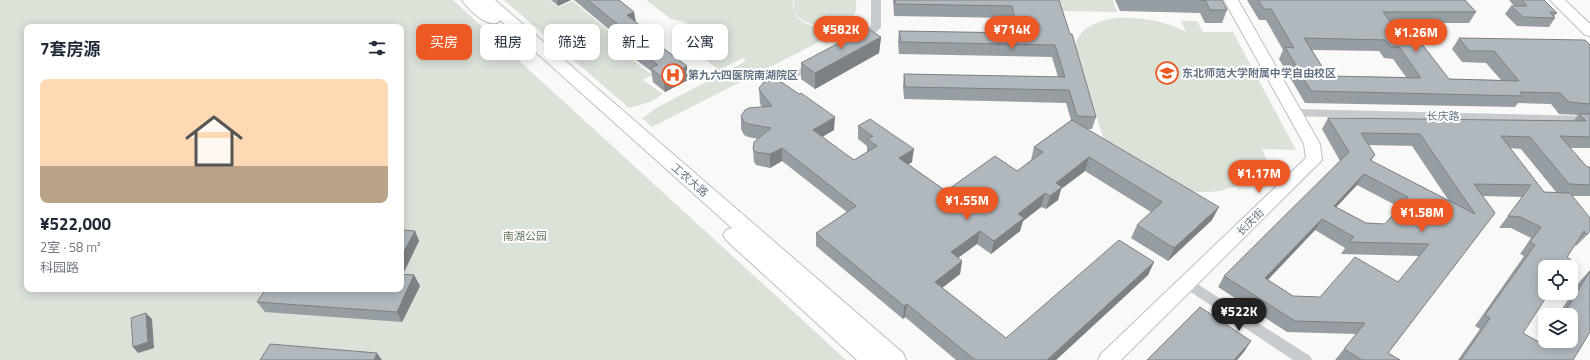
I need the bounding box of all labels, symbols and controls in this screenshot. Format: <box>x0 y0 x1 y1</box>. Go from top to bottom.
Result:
pin: ¥582K <box>813 16 869 50</box>
pin: ¥714K <box>984 16 1040 50</box>
text: ¥582K <box>823 19 859 39</box>
text: ¥714K <box>994 19 1030 39</box>
pin: ¥1.26M <box>1383 19 1449 53</box>
text: ¥1.26M <box>1394 22 1438 42</box>
chip: 买房 <box>416 24 472 60</box>
chip: 租房 <box>480 24 536 60</box>
chip: 筛选 <box>544 24 600 60</box>
chip: 新上 <box>608 24 664 60</box>
chip: 公寓 <box>672 24 728 60</box>
text: 7套房源 <box>40 36 101 62</box>
icon: filters <box>366 37 388 59</box>
school or university icon: 东北师范大学附属中学自由校区 <box>1154 60 1180 86</box>
hospital icon: 第九六四医院南湖院区 <box>660 62 686 88</box>
place label: 东北师范大学附属中学自由校区 <box>1182 65 1336 81</box>
place label: 第九六四医院南湖院区 <box>688 67 798 83</box>
icon: home <box>178 105 250 177</box>
street label: 长庆路 <box>1426 108 1460 124</box>
street label: 工农大路 <box>668 160 712 200</box>
pin: ¥1.17M <box>1226 160 1292 194</box>
text: ¥1.17M <box>1237 163 1281 183</box>
pin: ¥1.55M <box>934 187 1000 221</box>
text: ¥1.55M <box>945 190 989 210</box>
pin: ¥1.58M <box>1389 199 1455 233</box>
text: ¥1.58M <box>1400 202 1444 222</box>
street label: 长庆街 <box>1233 205 1267 239</box>
text: ¥522,000 <box>40 211 111 237</box>
park label: 南湖公园 <box>503 228 547 244</box>
text: 2室 · 58 m² <box>40 237 101 257</box>
text: 科园路 <box>40 257 79 277</box>
map controls <box>1538 260 1578 348</box>
button: locate <box>1538 260 1578 300</box>
pin: ¥522K <box>1211 298 1267 332</box>
text: ¥522K <box>1221 301 1257 321</box>
button: layers <box>1538 308 1578 348</box>

